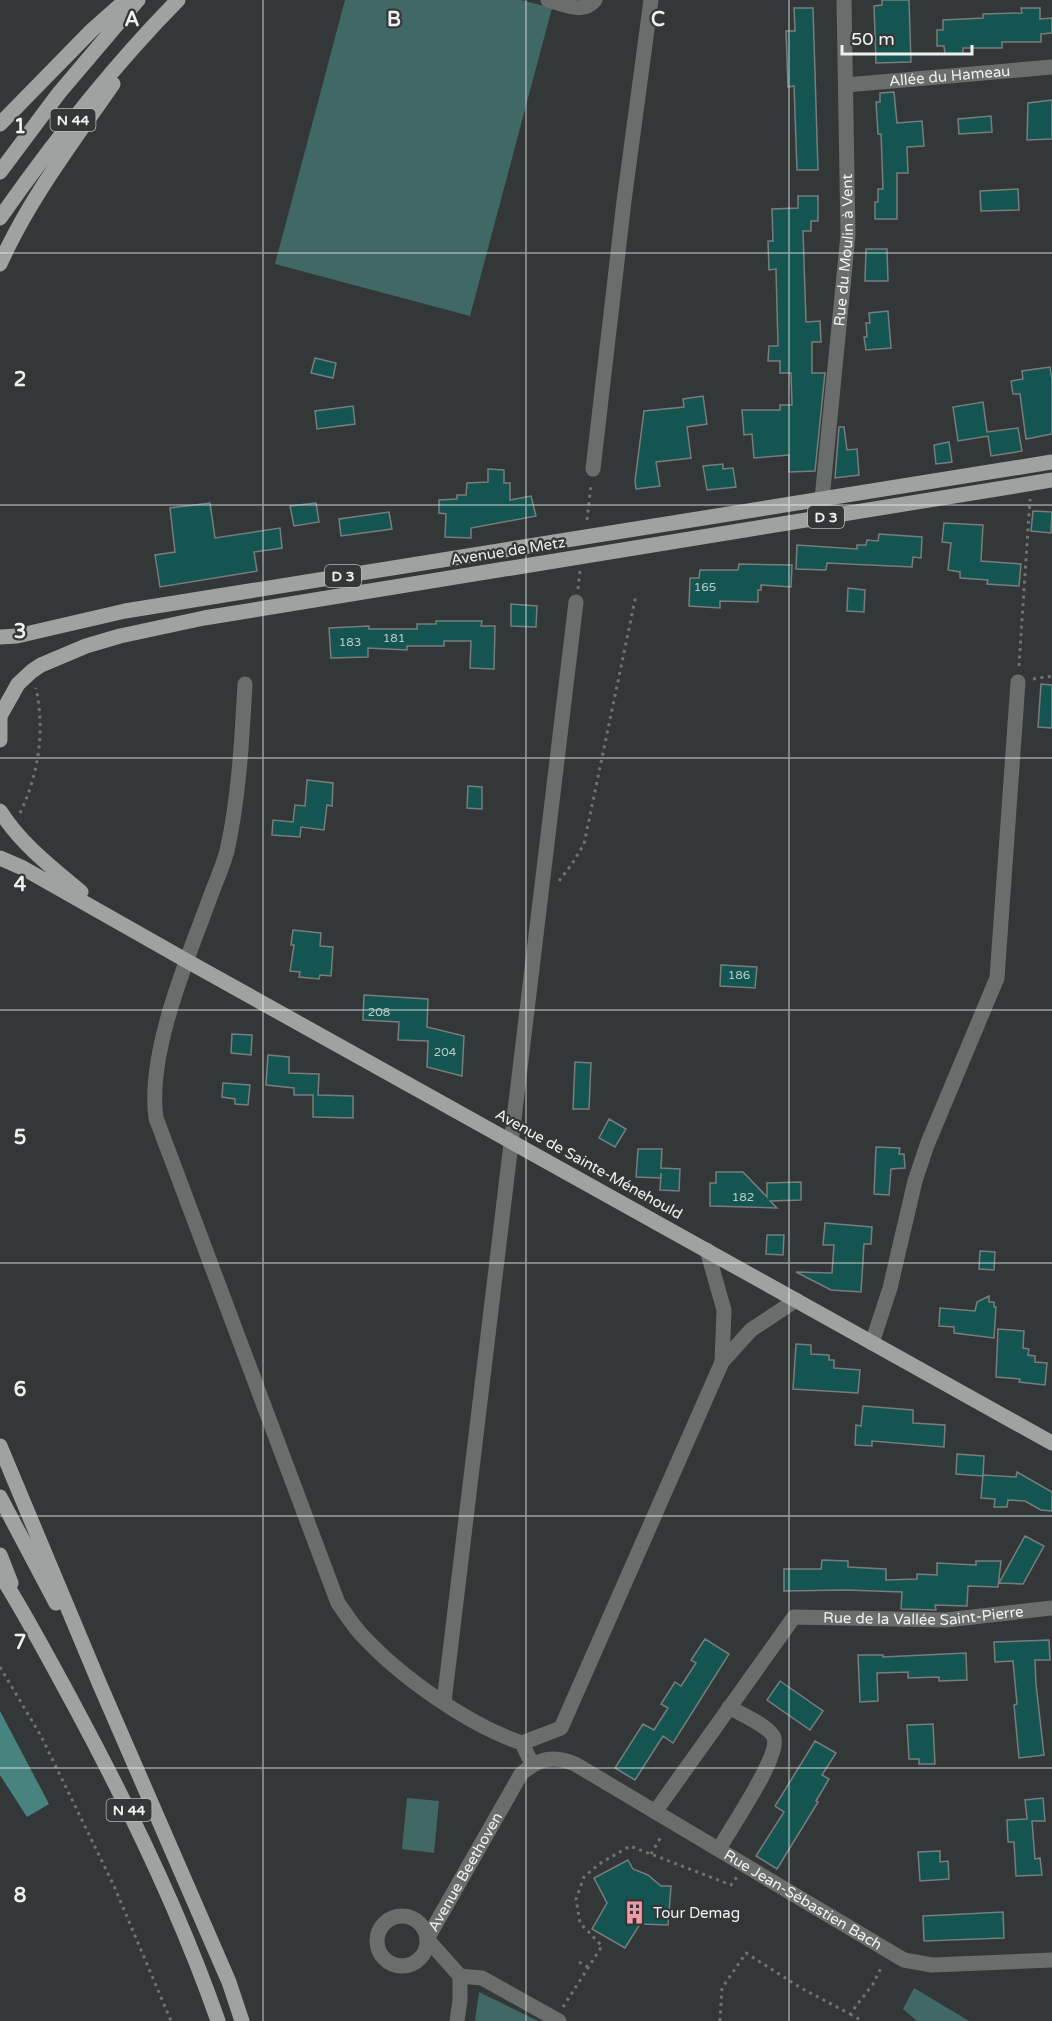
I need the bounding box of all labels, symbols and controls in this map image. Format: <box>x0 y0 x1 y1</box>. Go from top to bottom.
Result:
text: A <box>125 8 140 32</box>
text: B <box>387 8 401 32</box>
text: C <box>651 8 665 32</box>
scale bar <box>842 18 972 56</box>
text: 50 m <box>851 28 895 50</box>
street label: Allée du Hameau <box>888 62 1011 90</box>
road number: N 44 <box>50 109 96 131</box>
text: 1 <box>14 115 26 139</box>
street label: Rue du Moulin à Vent <box>830 173 857 327</box>
text: 2 <box>14 368 26 392</box>
road number: D 3 <box>808 506 844 528</box>
street label: Avenue de Metz <box>450 533 566 569</box>
road number: D 3 <box>325 565 361 587</box>
house number: 165 <box>694 580 716 594</box>
text: 3 <box>14 620 26 644</box>
house number: 181 <box>383 631 405 645</box>
house number: 183 <box>339 635 361 649</box>
text: 4 <box>14 873 27 897</box>
house number: 186 <box>728 968 750 982</box>
house number: 208 <box>368 1005 390 1019</box>
house number: 204 <box>434 1045 457 1059</box>
street label: Avenue de Sainte-Ménehould <box>492 1105 686 1223</box>
text: 5 <box>14 1126 26 1150</box>
house number: 182 <box>732 1190 754 1204</box>
text: 6 <box>14 1378 26 1402</box>
street label: Rue de la Vallée Saint-Pierre <box>823 1602 1024 1629</box>
text: 7 <box>14 1631 26 1655</box>
road number: N 44 <box>106 1799 152 1821</box>
street label: Avenue Beethoven <box>424 1809 506 1935</box>
street label: Rue Jean-Sébastien Bach <box>721 1846 885 1954</box>
text: 8 <box>14 1884 26 1908</box>
building icon: Tour Demag <box>622 1900 648 1926</box>
place label: Tour Demag <box>653 1904 740 1922</box>

